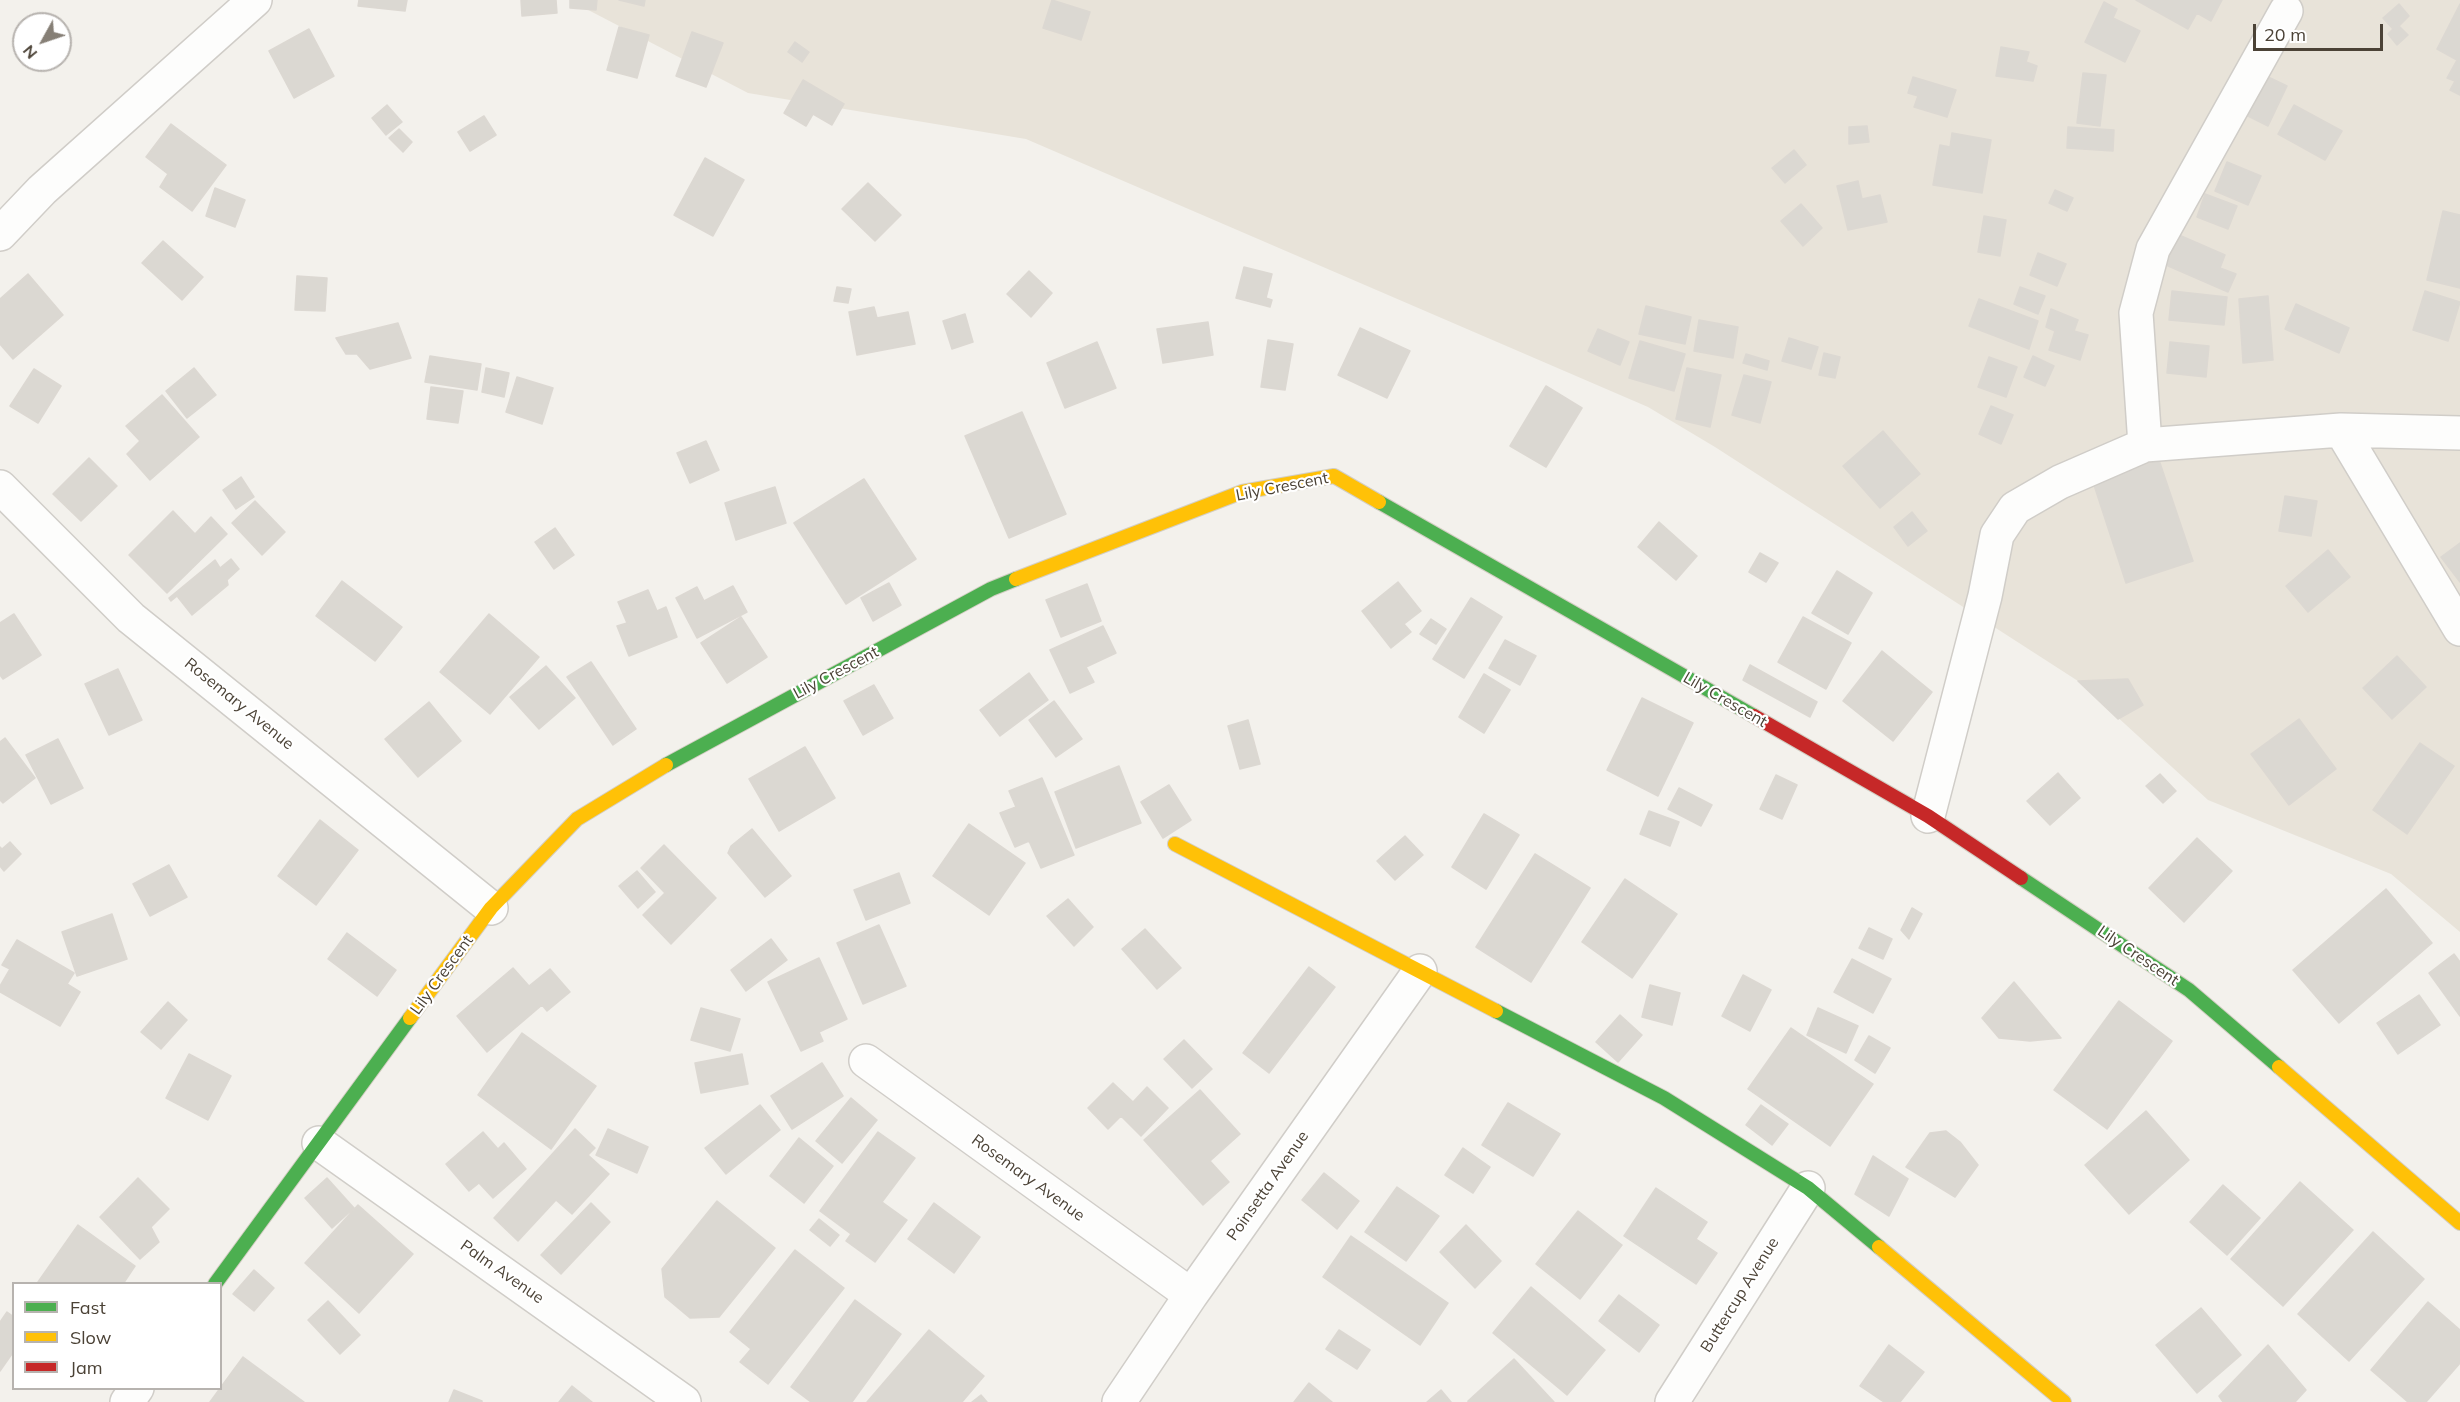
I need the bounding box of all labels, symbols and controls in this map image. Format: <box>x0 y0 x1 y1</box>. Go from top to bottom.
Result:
north arrow <box>12 12 72 72</box>
scale bar <box>2256 12 2386 50</box>
text: 20 m <box>2264 23 2306 46</box>
text: N <box>18 41 41 63</box>
street label: Lily Crescent <box>1234 469 1330 505</box>
street label: Lily Crescent <box>790 643 882 703</box>
street label: Rosemary Avenue <box>180 654 298 754</box>
street label: Lily Crescent <box>1680 668 1770 732</box>
street label: Lily Crescent <box>2094 922 2182 990</box>
street label: Lily Crescent <box>407 931 477 1019</box>
street label: Poinsetta Avenue <box>1223 1127 1313 1245</box>
street label: Rosemary Avenue <box>968 1131 1088 1225</box>
street label: Buttercup Avenue <box>1697 1234 1783 1356</box>
street label: Palm Avenue <box>457 1236 547 1308</box>
legend <box>12 1282 222 1390</box>
text: Fast <box>70 1296 106 1319</box>
text: Slow <box>70 1326 111 1349</box>
text: Jam <box>70 1356 103 1379</box>

